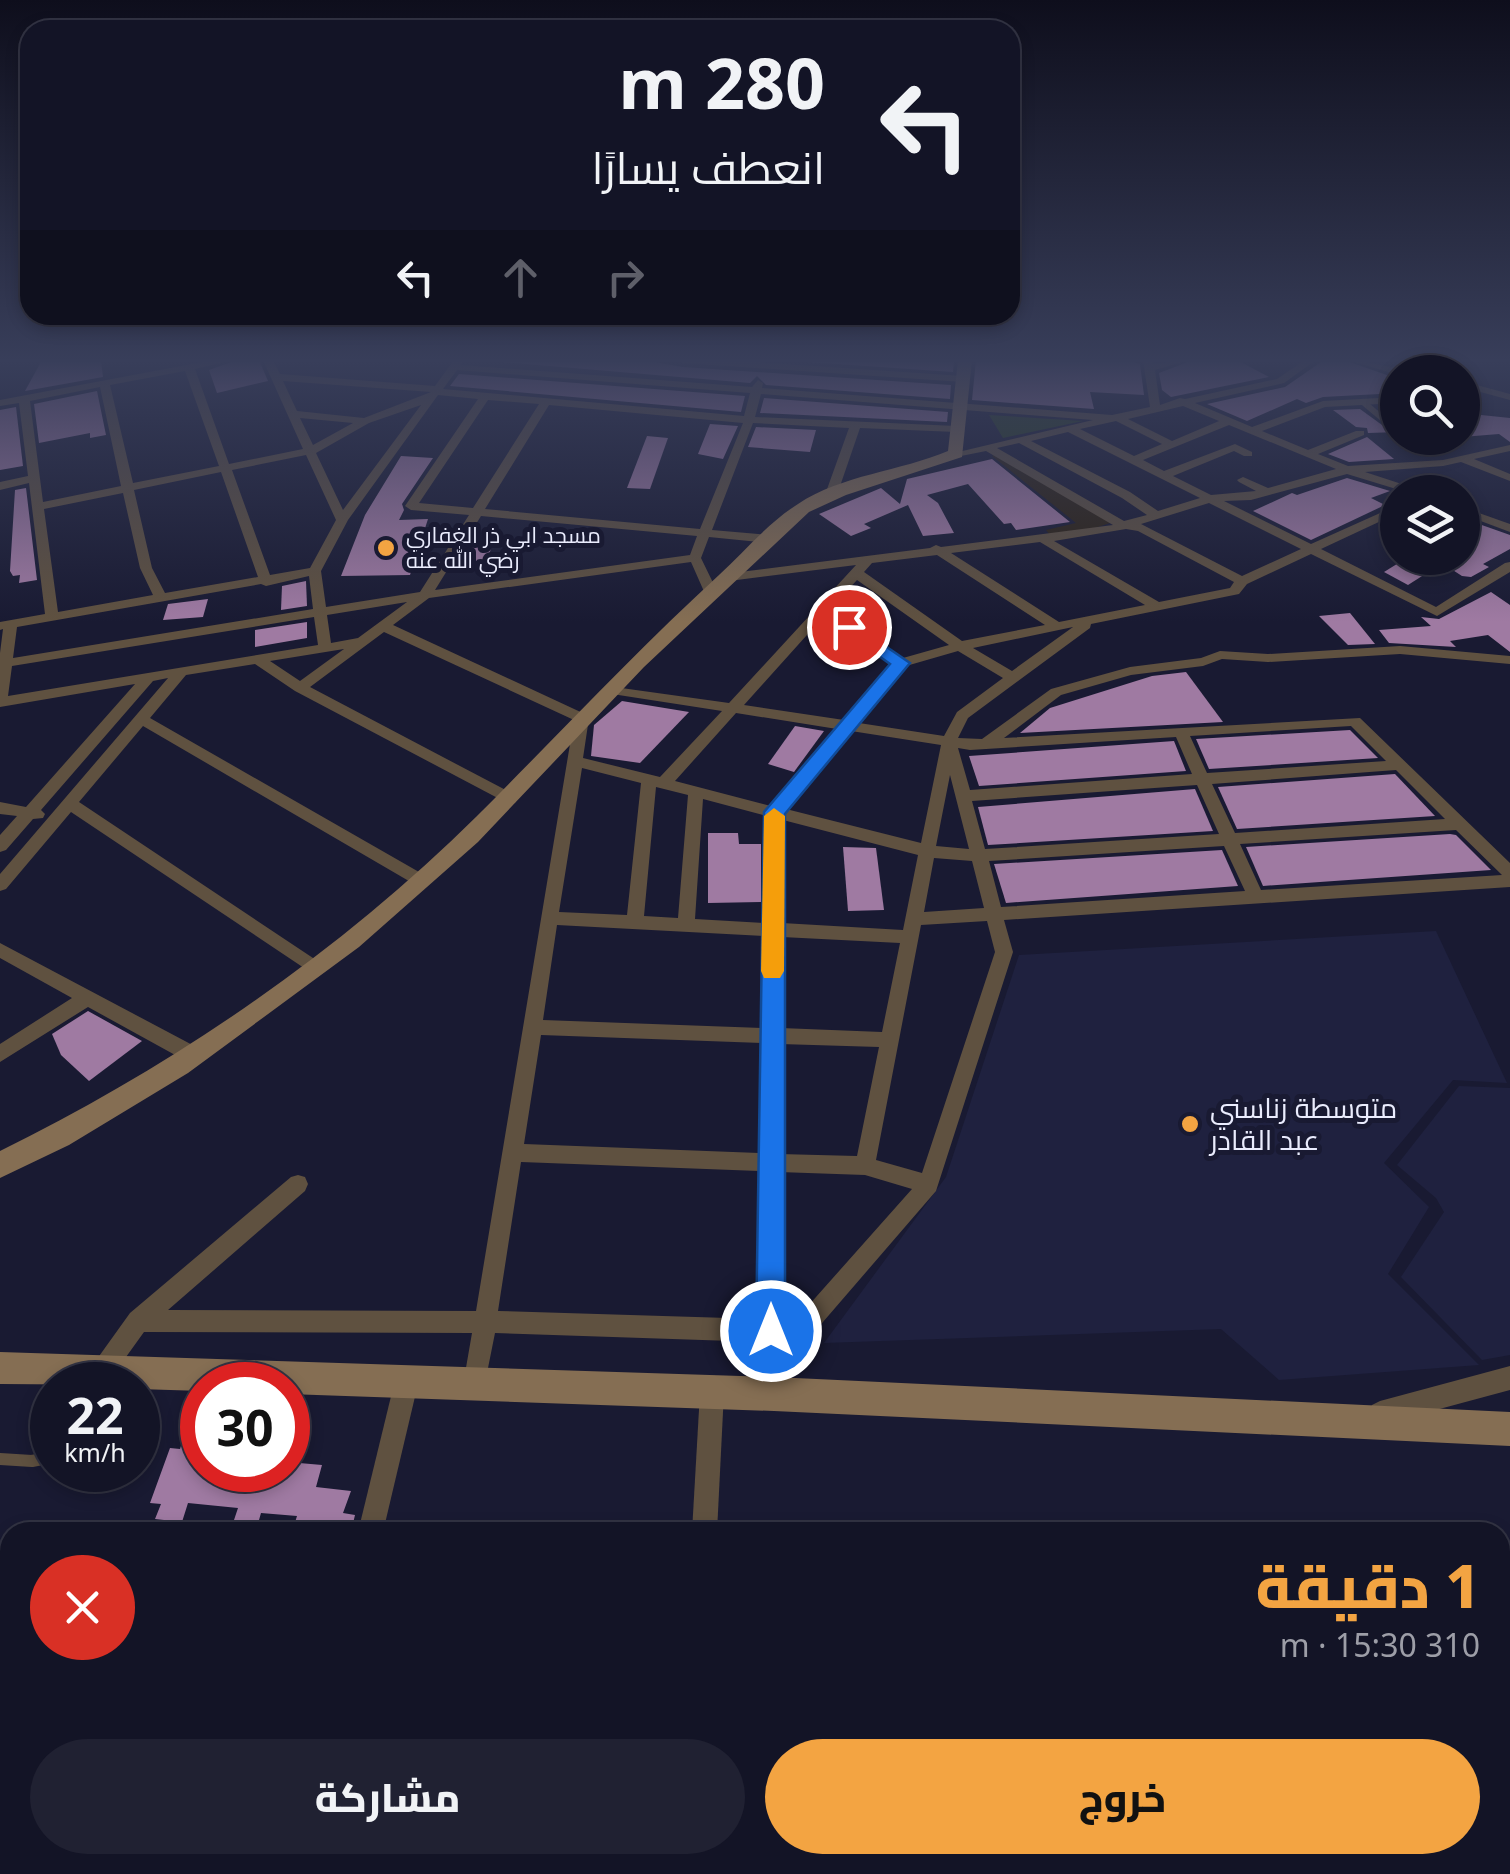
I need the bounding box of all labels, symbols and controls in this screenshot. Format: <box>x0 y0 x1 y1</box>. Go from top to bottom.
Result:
text: 280 m <box>618 34 825 130</box>
icon: left <box>860 60 990 190</box>
text: انعطف يسارًا <box>591 136 825 197</box>
icon: left <box>388 250 443 305</box>
icon: ahead <box>493 250 548 305</box>
icon: right <box>598 250 653 305</box>
map controls <box>1380 355 1480 575</box>
button: search <box>1380 355 1480 455</box>
button: layers <box>1380 475 1480 575</box>
place label: مسجد ابي ذر الغفاري رضي الله عنه <box>406 519 601 577</box>
marker: مسجد ابي ذر الغفاري رضي الله عنه <box>375 537 397 559</box>
pin <box>807 585 892 670</box>
icon: arrive <box>822 600 877 655</box>
place label: متوسطة زناسني عبد القادر <box>1208 1088 1397 1158</box>
marker: متوسطة زناسني عبد القادر <box>1179 1113 1201 1135</box>
position arrow <box>719 1279 823 1383</box>
speed limit sign: 30 <box>180 1362 310 1492</box>
text: 22 <box>66 1381 124 1449</box>
text: km/h <box>64 1435 126 1469</box>
text: 1 دقيقة <box>1255 1544 1480 1626</box>
button: close <box>30 1555 135 1660</box>
text: 310 m · 15:30 <box>1280 1623 1480 1666</box>
button: مشاركة <box>30 1739 745 1854</box>
button: خروج <box>765 1739 1480 1854</box>

